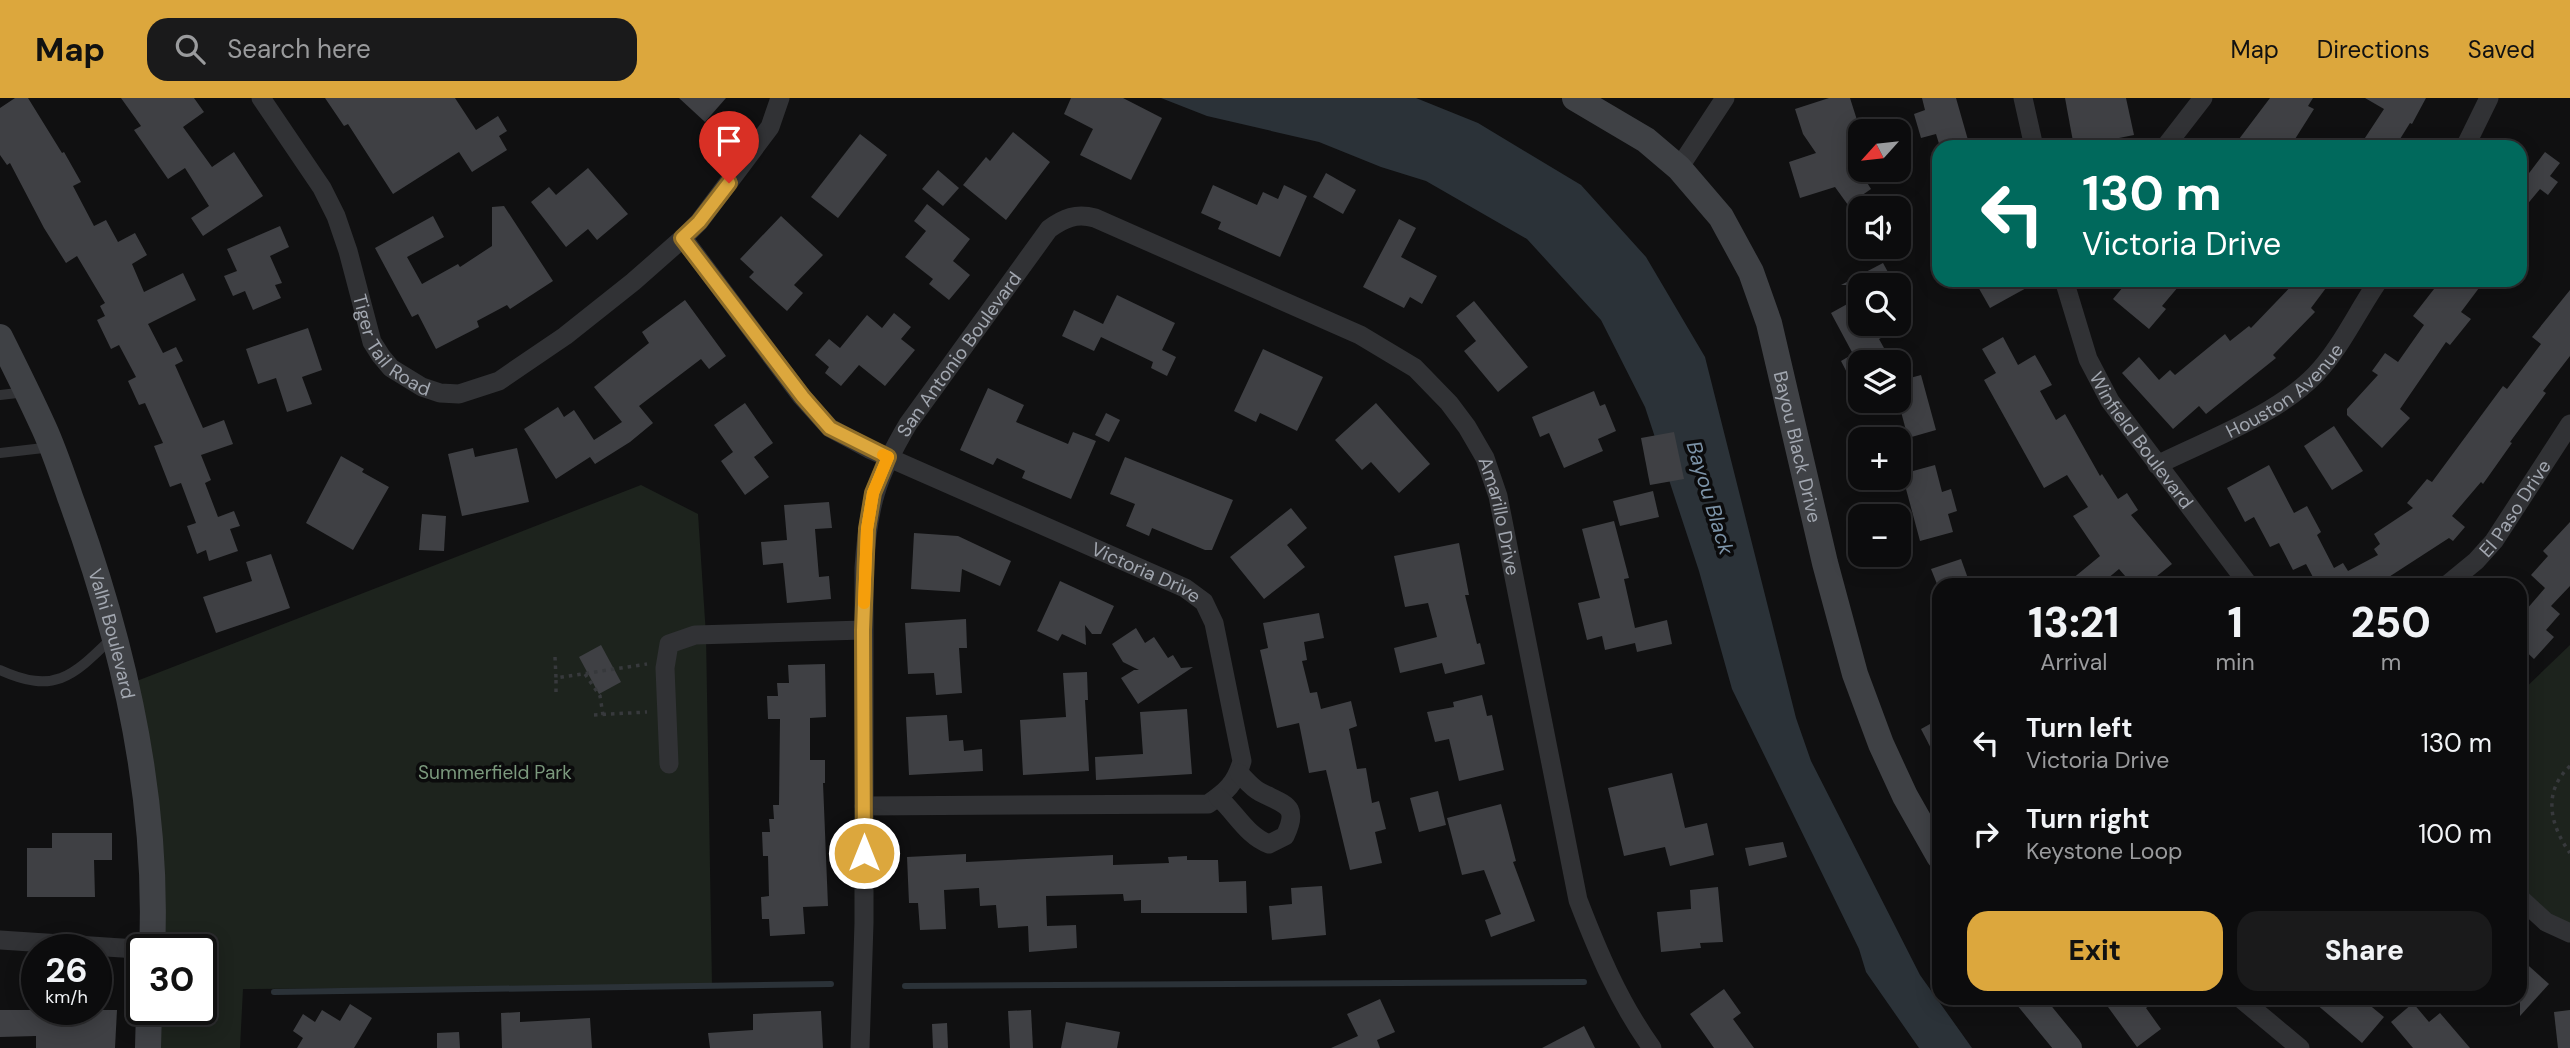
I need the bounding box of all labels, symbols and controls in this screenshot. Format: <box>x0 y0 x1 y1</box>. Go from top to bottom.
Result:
search box <box>147 18 637 81</box>
text: Map <box>35 28 105 71</box>
icon: search <box>171 30 209 68</box>
text: Search here <box>227 32 371 66</box>
text: Map <box>2231 34 2279 65</box>
text: Directions <box>2317 34 2430 65</box>
text: Saved <box>2468 34 2535 65</box>
pin <box>699 111 759 183</box>
north arrow <box>1848 119 1911 182</box>
map controls <box>1848 119 1911 567</box>
icon: arrive <box>710 122 748 160</box>
text: 130 m <box>2082 161 2222 225</box>
icon: left <box>1967 168 2058 259</box>
button: sound <box>1848 196 1911 259</box>
text: Victoria Drive <box>2082 223 2281 265</box>
street label: San Antonio Boulevard <box>891 266 1027 441</box>
button: search <box>1848 273 1911 336</box>
street label: Tiger Tail Road <box>347 291 434 401</box>
street label: Houston Avenue <box>2222 338 2349 443</box>
button: layers <box>1848 350 1911 413</box>
street label: Winfield Boulevard <box>2084 367 2199 514</box>
street label: Bayou Black Drive <box>1768 368 1828 525</box>
button: + <box>1848 427 1911 490</box>
water label: Bayou Black <box>1679 438 1741 559</box>
street label: Amarillo Drive <box>1473 453 1526 577</box>
street label: El Paso Drive <box>2473 455 2556 562</box>
button: − <box>1848 504 1911 567</box>
street label: Victoria Drive <box>1087 536 1206 608</box>
street label: Valhi Boulevard <box>83 565 141 701</box>
text: 13:21 <box>2028 595 2120 650</box>
text: 1 <box>2227 595 2243 650</box>
text: 250 <box>2351 595 2431 650</box>
text: Arrival <box>2040 647 2107 677</box>
text: min <box>2216 647 2255 677</box>
text: m <box>2381 647 2401 677</box>
text: Turn left <box>2026 711 2133 745</box>
icon: left <box>1967 724 2005 762</box>
text: 130 m <box>2421 726 2492 760</box>
text: Victoria Drive <box>2026 745 2169 775</box>
park label: Summerfield Park <box>418 760 572 785</box>
text: Turn right <box>2026 802 2150 836</box>
icon: right <box>1967 815 2005 853</box>
position arrow <box>827 816 901 890</box>
text: 100 m <box>2418 817 2492 851</box>
text: Keystone Loop <box>2026 836 2182 866</box>
button: Exit <box>1967 911 2223 991</box>
button: Share <box>2237 911 2492 991</box>
speed limit sign: 30 <box>126 934 217 1025</box>
text: 26 <box>45 947 88 993</box>
text: km/h <box>45 985 88 1009</box>

